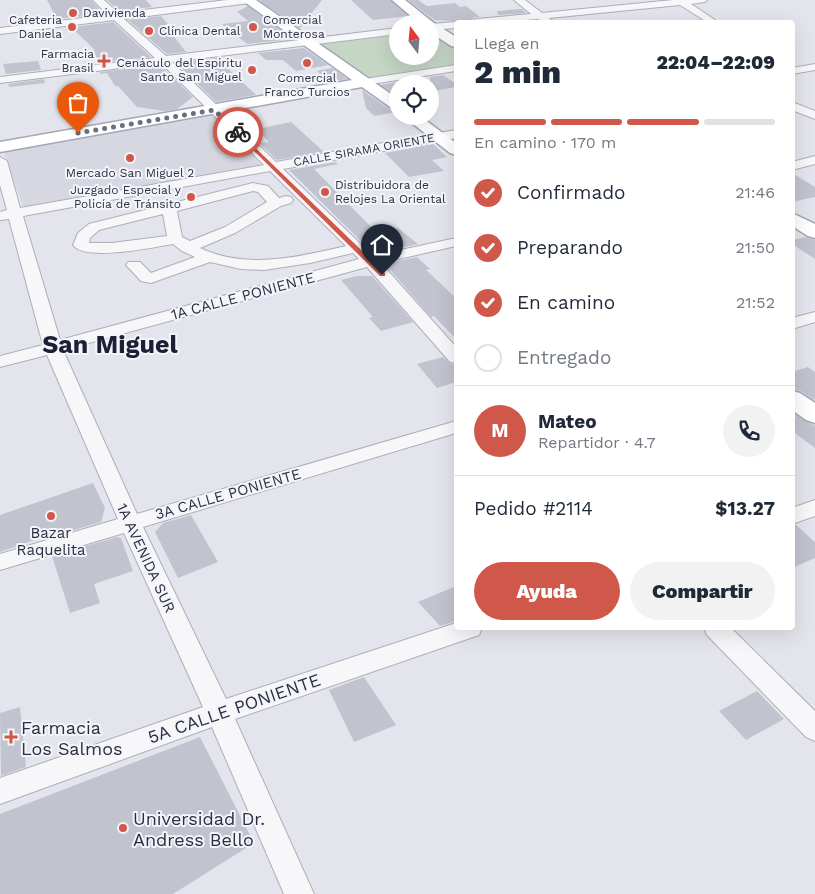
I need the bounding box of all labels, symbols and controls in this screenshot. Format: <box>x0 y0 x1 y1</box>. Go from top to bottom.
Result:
place label: Davivienda <box>83 6 146 20</box>
marker: Davivienda <box>67 7 79 19</box>
place label: Cafeteria Daniela <box>9 13 62 41</box>
place label: Comercial Monterosa <box>263 13 325 41</box>
north arrow <box>389 15 439 65</box>
map controls <box>389 15 439 125</box>
marker: Cafeteria Daniela <box>66 21 78 33</box>
marker: Comercial Monterosa <box>247 21 259 33</box>
place label: Clínica Dental <box>159 24 241 38</box>
marker: Clínica Dental <box>143 25 155 37</box>
text: Llega en <box>474 34 540 53</box>
place label: Farmacia Brasil <box>41 47 94 75</box>
text: 22:04–22:09 <box>656 51 775 74</box>
text: 2 min <box>474 53 561 91</box>
marker: Farmacia Brasil <box>98 55 110 67</box>
place label: Cenáculo del Espiritu Santo San Miguel <box>117 56 242 84</box>
marker: Comercial Franco Turcios <box>301 57 313 69</box>
marker: Cenáculo del Espiritu Santo San Miguel <box>246 64 258 76</box>
place label: Comercial Franco Turcios <box>264 71 350 99</box>
button: locate <box>389 75 439 125</box>
pin <box>57 82 99 133</box>
icon: bag <box>64 89 92 117</box>
courier <box>213 107 263 157</box>
icon: bike <box>224 118 252 146</box>
street label: CALLE SIRAMA ORIENTE <box>292 131 436 169</box>
text: En camino · 170 m <box>474 133 616 152</box>
marker: Mercado San Miguel 2 <box>124 152 136 164</box>
place label: Mercado San Miguel 2 <box>66 166 194 180</box>
place label: Distribuidora de Relojes La Oriental <box>335 178 446 206</box>
icon: check <box>474 179 502 207</box>
text: Confirmado <box>517 181 626 204</box>
place label: Juzgado Especial y Policía de Tránsito <box>70 183 182 211</box>
text: 21:46 <box>735 183 775 202</box>
marker: Distribuidora de Relojes La Oriental <box>319 186 331 198</box>
marker: Juzgado Especial y Policía de Tránsito <box>185 191 197 203</box>
pin <box>361 224 403 275</box>
icon: home <box>368 231 396 259</box>
icon: check <box>474 234 502 262</box>
text: Preparando <box>517 236 623 259</box>
text: 21:50 <box>735 238 775 257</box>
street label: 1A CALLE PONIENTE <box>169 268 317 324</box>
icon: check <box>474 289 502 317</box>
text: En camino <box>517 291 615 314</box>
text: 21:52 <box>736 293 775 312</box>
district label: San Miguel <box>42 330 178 359</box>
text: Entregado <box>517 346 611 369</box>
button: phone <box>723 405 775 457</box>
text: Mateo <box>538 410 597 433</box>
text: M <box>491 419 509 442</box>
text: Repartidor · 4.7 <box>538 433 655 452</box>
street label: 3A CALLE PONIENTE <box>153 465 303 523</box>
text: Pedido #2114 <box>474 497 593 520</box>
text: $13.27 <box>715 497 775 520</box>
street label: 1A AVENIDA SUR <box>113 500 179 616</box>
marker: Bazar Raquelita <box>45 510 57 522</box>
place label: Bazar Raquelita <box>16 524 86 559</box>
button: Ayuda <box>474 562 620 620</box>
button: Compartir <box>630 562 775 620</box>
street label: 5A CALLE PONIENTE <box>145 669 323 747</box>
place label: Farmacia Los Salmos <box>21 717 122 759</box>
marker: Farmacia Los Salmos <box>5 731 17 743</box>
place label: Universidad Dr. Andress Bello <box>133 808 265 850</box>
marker: Universidad Dr. Andress Bello <box>117 822 129 834</box>

